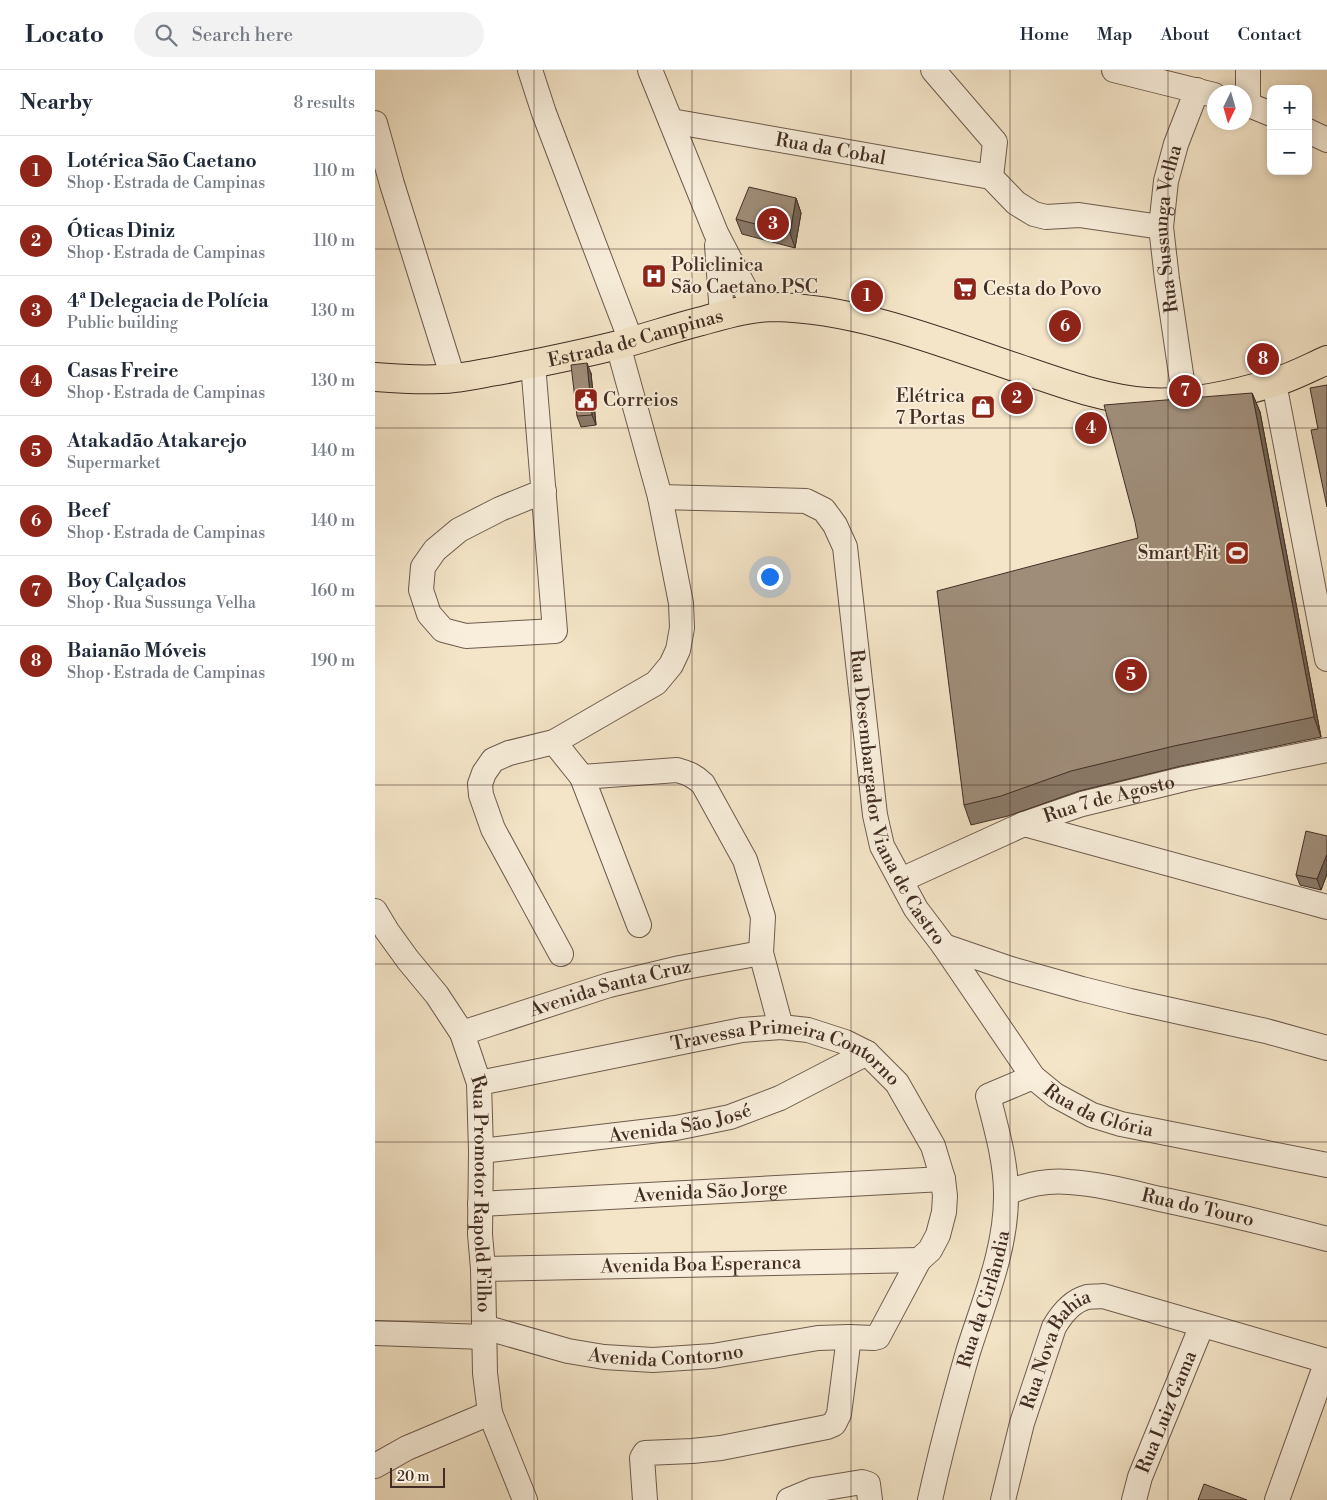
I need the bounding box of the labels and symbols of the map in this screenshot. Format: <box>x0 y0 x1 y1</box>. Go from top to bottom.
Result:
north arrow <box>1207 85 1252 130</box>
street label: Rua da Cobal <box>773 127 888 170</box>
street label: Rua Sussunga Velha <box>1149 142 1187 315</box>
pin: 3 <box>757 205 789 243</box>
place label: Policlinica São Caetano PSC <box>671 253 818 299</box>
hospital icon: Policlinica São Caetano PSC <box>641 263 667 289</box>
supermarket icon: Cesta do Povo <box>952 276 978 302</box>
pin: 1 <box>851 277 883 315</box>
place label: Cesta do Povo <box>983 277 1102 301</box>
street label: Estrada de Campinas <box>546 304 726 373</box>
pin: 6 <box>1049 307 1081 345</box>
pin: 8 <box>1247 340 1279 378</box>
pin: 7 <box>1169 372 1201 410</box>
pin: 2 <box>1001 379 1033 417</box>
place label: Elétrica 7 Portas <box>895 384 965 430</box>
public building icon: Correios <box>573 387 599 413</box>
place label: Correios <box>603 388 678 412</box>
shop icon: Elétrica 7 Portas <box>970 394 996 420</box>
pin: 4 <box>1075 409 1107 447</box>
sports icon: Smart Fit <box>1224 540 1250 566</box>
place label: Smart Fit <box>1137 541 1219 565</box>
your location <box>757 564 783 590</box>
street label: Rua Desembargador Viana de Castro <box>845 648 951 950</box>
pin: 5 <box>1115 656 1147 694</box>
street label: Rua 7 de Agosto <box>1040 770 1177 828</box>
street label: Avenida Santa Cruz <box>525 954 693 1023</box>
street label: Travessa Primeira Contorno <box>669 1015 905 1091</box>
street label: Rua Promotor Rapold Filho <box>465 1072 496 1313</box>
street label: Rua da Glória <box>1038 1078 1156 1142</box>
street label: Avenida São José <box>606 1098 755 1148</box>
street label: Avenida São Jorge <box>632 1175 788 1208</box>
street label: Rua do Touro <box>1139 1183 1257 1232</box>
street label: Rua da Cirlândia <box>952 1228 1015 1371</box>
street label: Avenida Boa Esperanca <box>599 1250 802 1279</box>
street label: Rua Nova Bahia <box>1015 1284 1094 1412</box>
street label: Avenida Contorno <box>586 1339 745 1372</box>
street label: Rua Luiz Gama <box>1131 1347 1202 1477</box>
scale bar <box>390 1465 445 1488</box>

